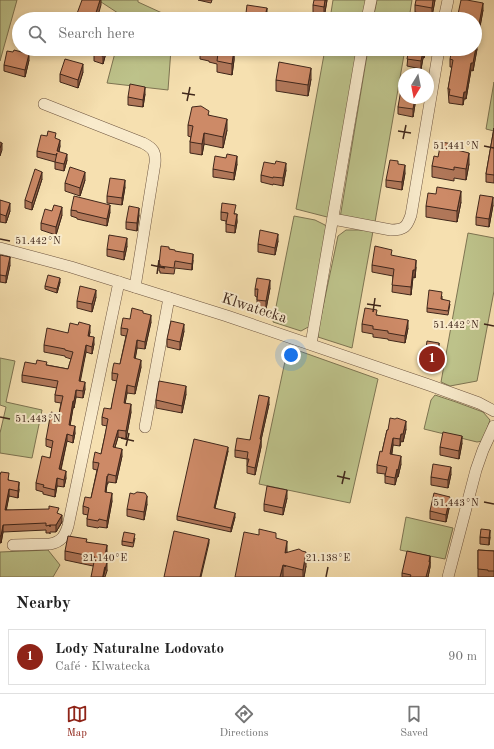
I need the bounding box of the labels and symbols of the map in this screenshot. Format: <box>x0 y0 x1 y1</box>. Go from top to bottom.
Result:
north arrow <box>398 68 434 104</box>
text: 51.441°N <box>433 141 479 151</box>
text: 51.442°N <box>15 236 61 246</box>
street label: Klwatecka <box>219 291 289 327</box>
text: 51.442°N <box>433 320 479 330</box>
pin: 1 <box>419 344 445 374</box>
your location <box>281 345 301 365</box>
text: 51.443°N <box>15 414 61 424</box>
text: 51.443°N <box>433 498 479 508</box>
text: 21.140°E <box>83 553 127 563</box>
text: 21.138°E <box>306 553 350 563</box>

